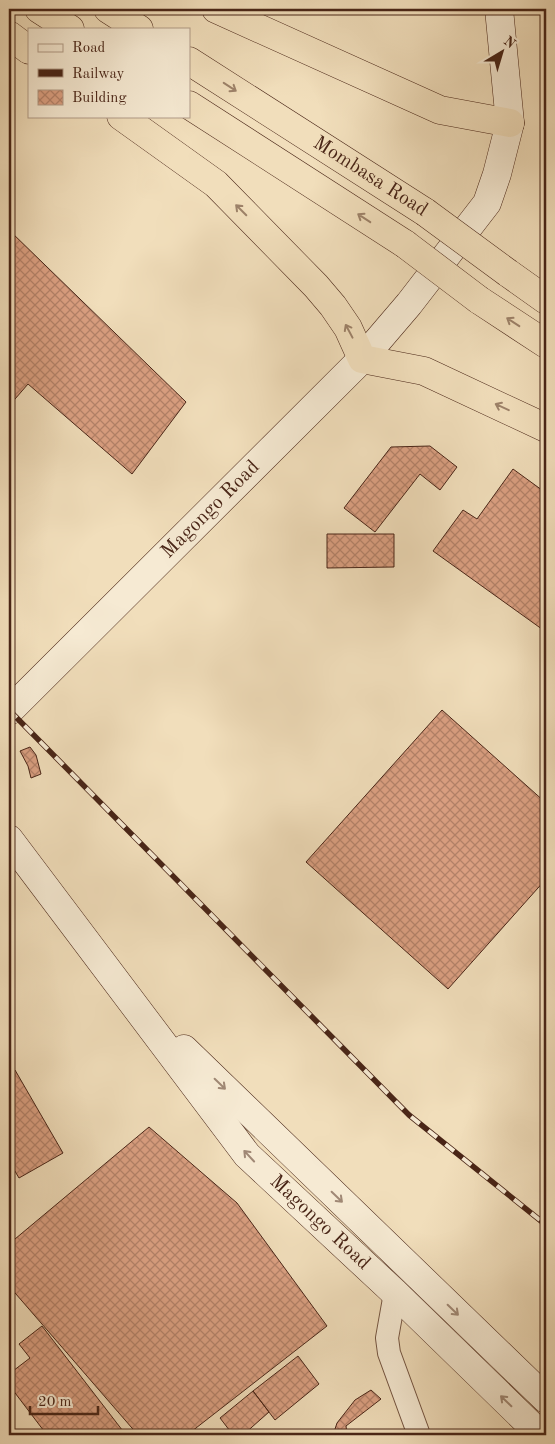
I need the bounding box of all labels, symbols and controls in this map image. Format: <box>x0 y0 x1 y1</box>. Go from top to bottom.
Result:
legend <box>28 28 190 118</box>
north arrow <box>478 28 528 78</box>
text: N <box>501 34 518 52</box>
text: Road <box>72 41 106 56</box>
text: Railway <box>72 67 125 82</box>
one-way arrow <box>222 82 236 92</box>
text: Building <box>72 91 127 106</box>
street label: Mombasa Road <box>309 133 431 221</box>
one-way arrow <box>235 204 247 216</box>
one-way arrow <box>358 213 372 223</box>
one-way arrow <box>506 316 520 327</box>
one-way arrow <box>344 324 354 339</box>
one-way arrow <box>495 402 510 412</box>
street label: Magongo Road <box>158 457 264 562</box>
one-way arrow <box>214 1078 226 1090</box>
one-way arrow <box>243 1150 255 1162</box>
street label: Magongo Road <box>266 1171 374 1274</box>
one-way arrow <box>330 1191 343 1203</box>
one-way arrow <box>447 1304 460 1316</box>
scale bar <box>30 1384 98 1416</box>
text: 20 m <box>38 1395 72 1410</box>
one-way arrow <box>499 1395 512 1407</box>

